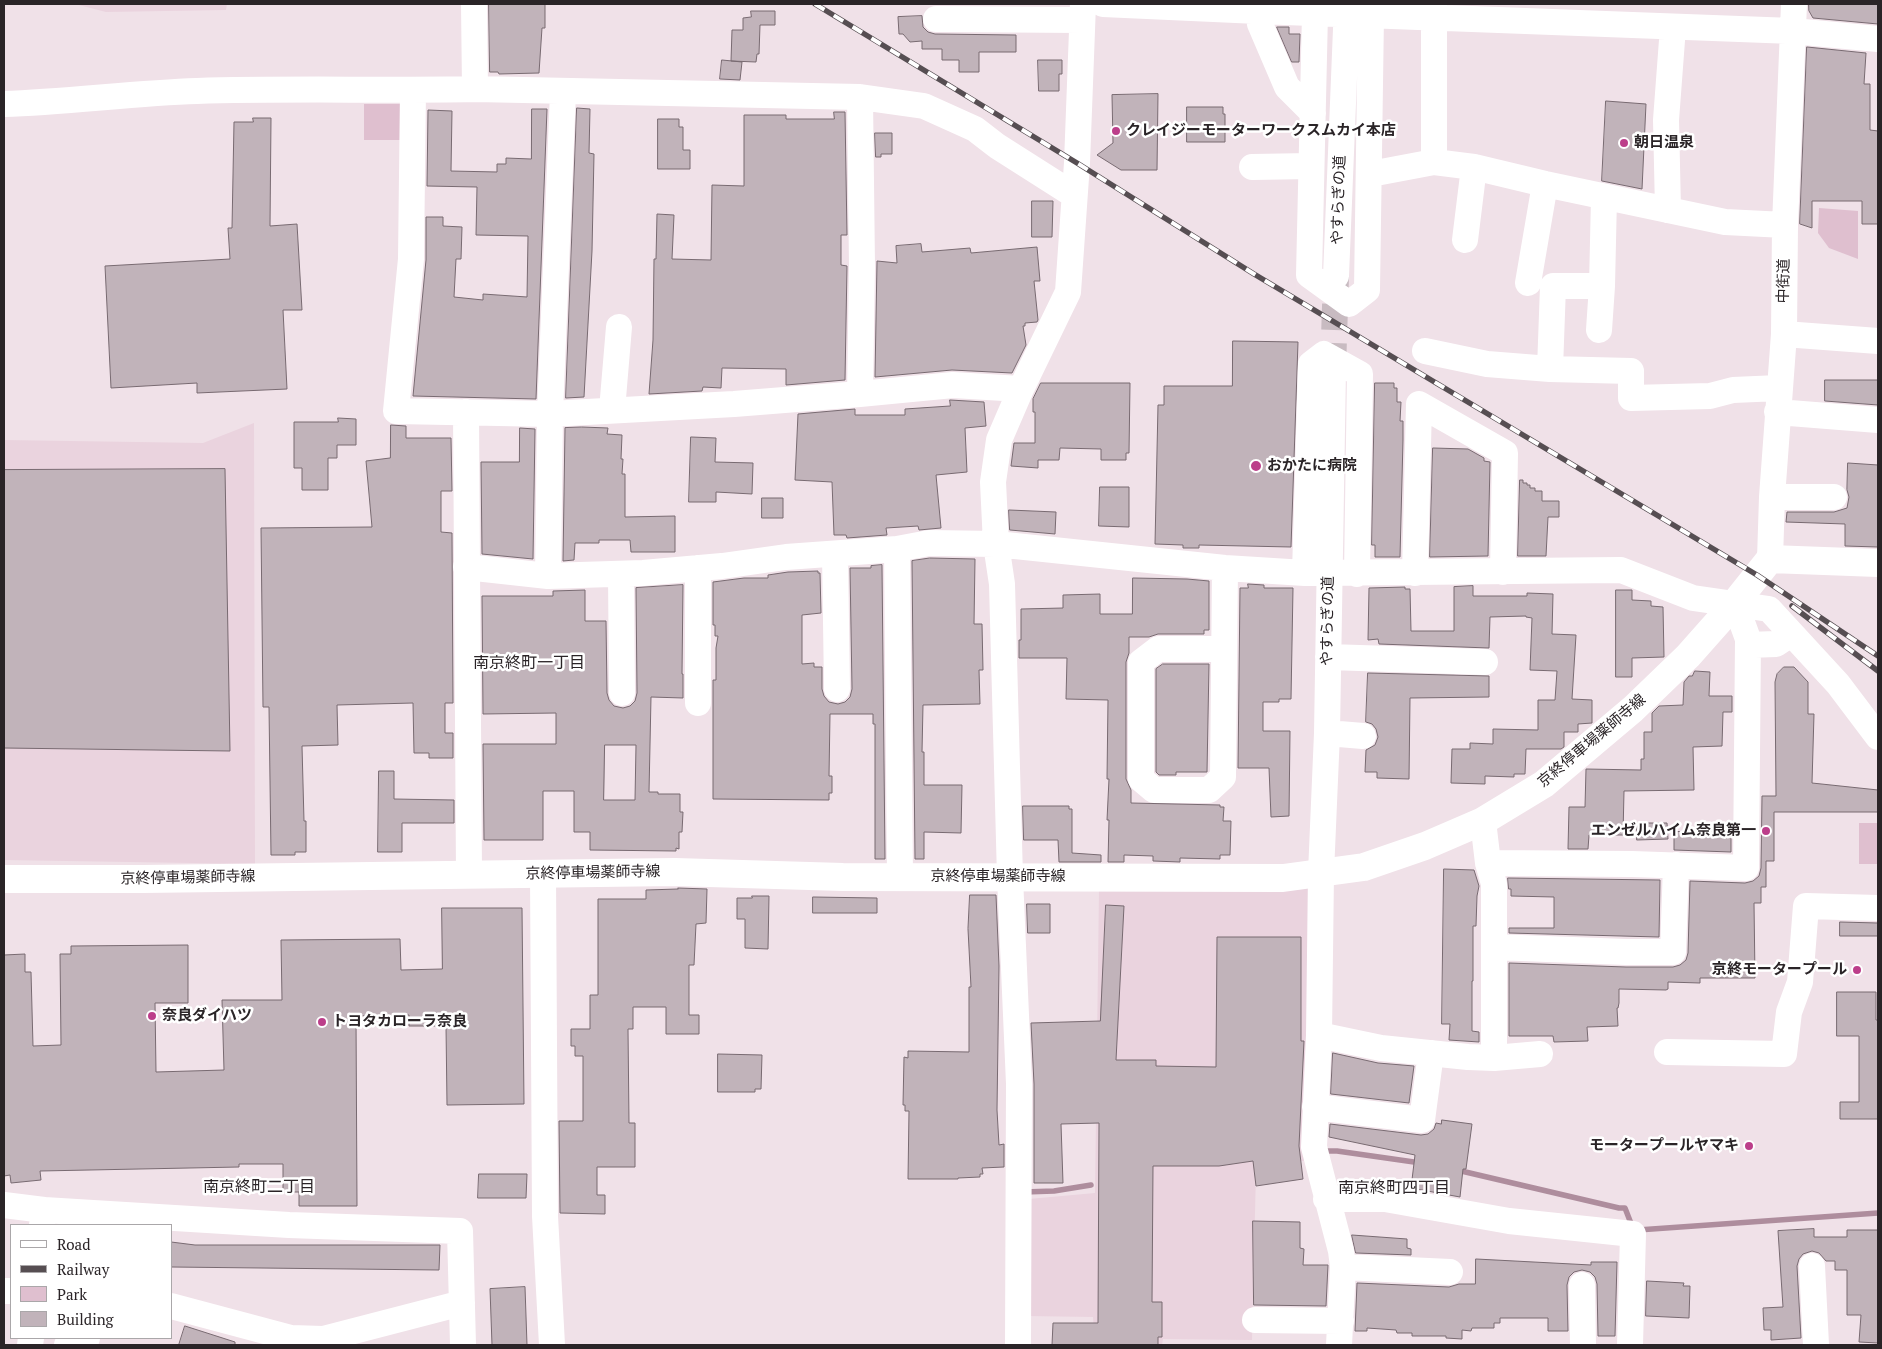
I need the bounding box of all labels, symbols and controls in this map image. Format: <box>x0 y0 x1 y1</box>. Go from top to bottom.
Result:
place label: クレイジーモーターワークスムカイ本店 <box>1126 122 1396 140</box>
marker: クレイジーモーターワークスムカイ本店 <box>1110 125 1122 137</box>
place label: 朝日温泉 <box>1634 134 1694 152</box>
marker: 朝日温泉 <box>1618 137 1630 149</box>
street label: やすらぎの道 <box>1328 155 1350 245</box>
street label: 中街道 <box>1775 258 1793 304</box>
place label: おかたに病院 <box>1267 457 1357 475</box>
marker: おかたに病院 <box>1249 459 1263 473</box>
street label: やすらぎの道 <box>1318 576 1338 666</box>
district label: 南京終町一丁目 <box>473 653 585 673</box>
street label: 京終停車場薬師寺線 <box>1535 691 1649 791</box>
place label: エンゼルハイム奈良第一 <box>1591 822 1756 840</box>
marker: エンゼルハイム奈良第一 <box>1760 825 1772 837</box>
street label: 京終停車場薬師寺線 <box>525 863 661 883</box>
street label: 京終停車場薬師寺線 <box>120 868 256 888</box>
street label: 京終停車場薬師寺線 <box>931 868 1065 886</box>
place label: 京終モータープール <box>1712 961 1847 979</box>
marker: 京終モータープール <box>1851 964 1863 976</box>
place label: 奈良ダイハツ <box>162 1007 252 1025</box>
marker: 奈良ダイハツ <box>146 1010 158 1022</box>
place label: トヨタカローラ奈良 <box>332 1013 467 1031</box>
marker: トヨタカローラ奈良 <box>316 1016 328 1028</box>
place label: モータープールヤマキ <box>1589 1137 1739 1155</box>
marker: モータープールヤマキ <box>1743 1140 1755 1152</box>
district label: 南京終町二丁目 <box>203 1177 315 1197</box>
district label: 南京終町四丁目 <box>1338 1178 1450 1198</box>
legend <box>10 1224 172 1339</box>
text: Road <box>57 1234 90 1254</box>
text: Railway <box>57 1259 109 1279</box>
text: Park <box>57 1284 87 1304</box>
text: Building <box>57 1309 114 1329</box>

